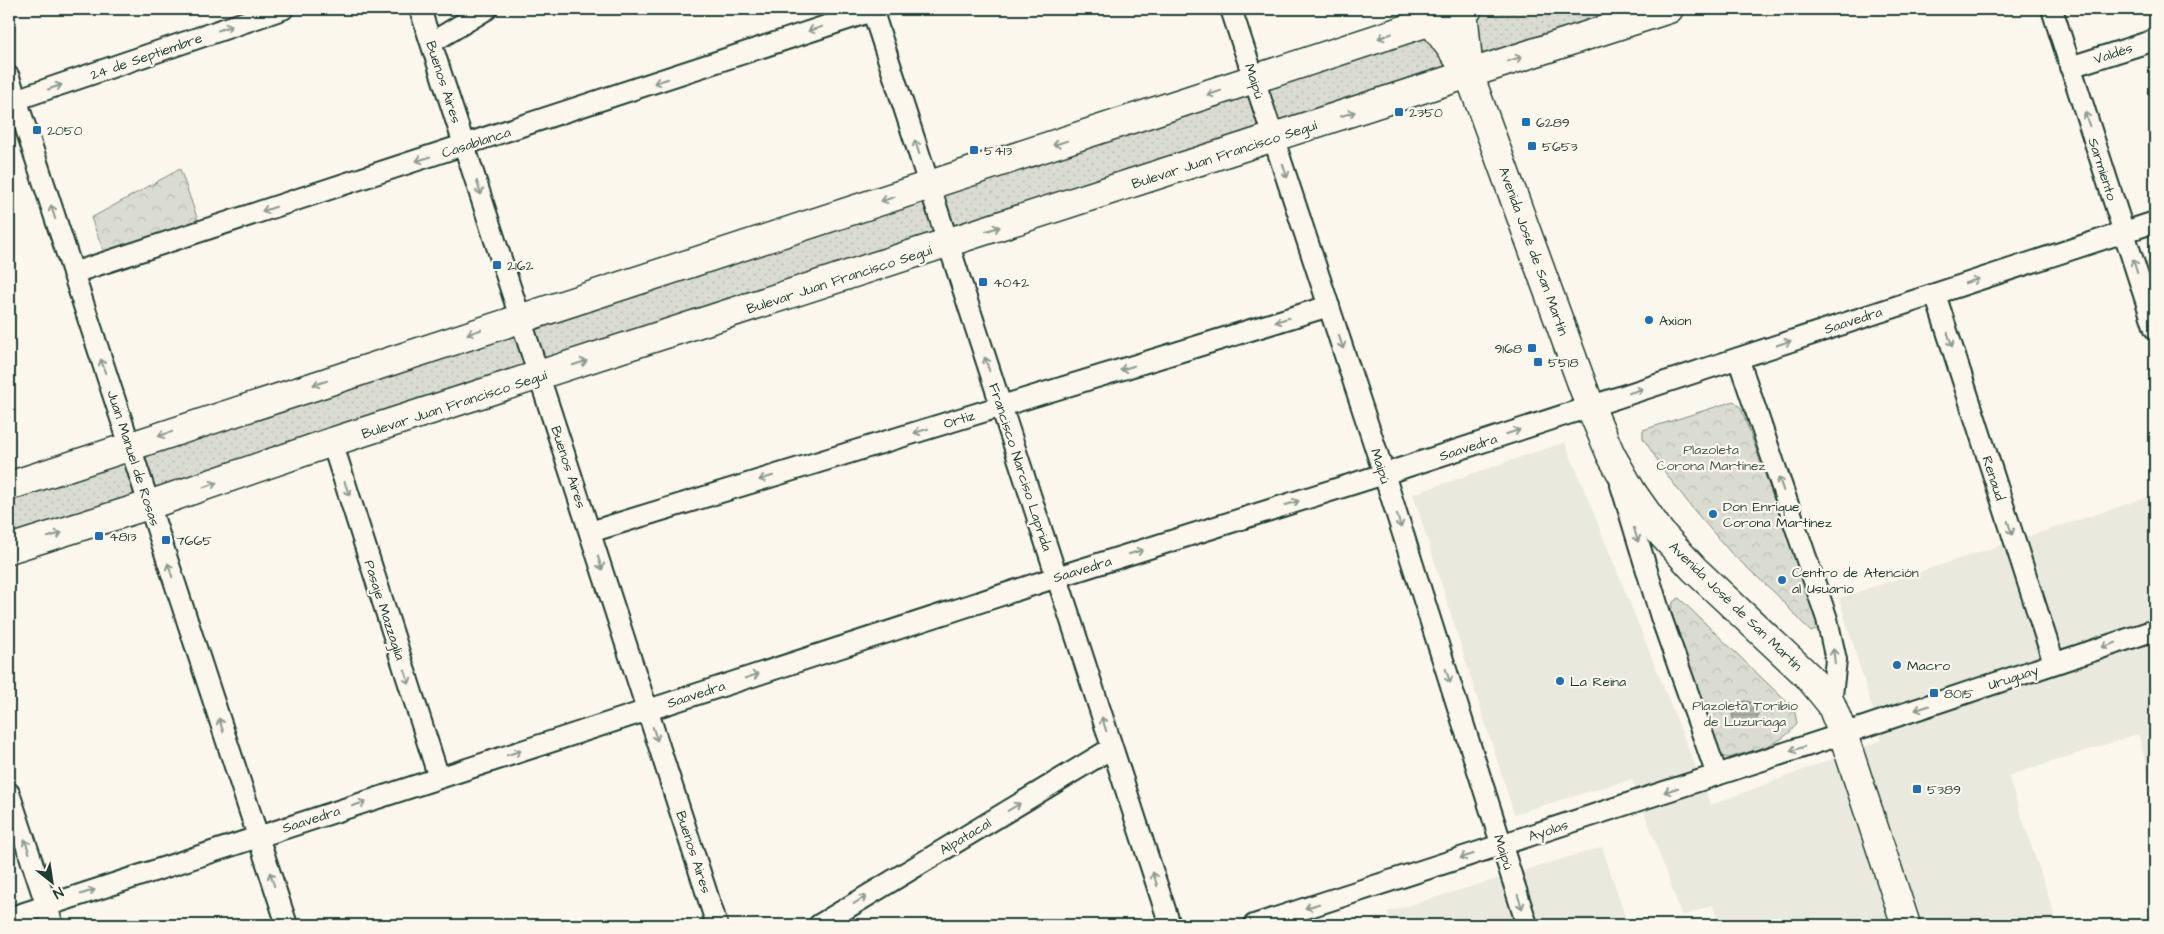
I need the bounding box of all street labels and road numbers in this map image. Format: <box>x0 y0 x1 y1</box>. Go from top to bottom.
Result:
street label: 24 de Septiembre <box>88 28 205 85</box>
street label: Valdés <box>2091 38 2135 70</box>
street label: Buenos Aires <box>420 39 466 126</box>
street label: Maipú <box>1239 61 1269 101</box>
street label: Bulevar Juan Francisco Seguí <box>1129 115 1320 194</box>
street label: Casablanca <box>439 122 513 163</box>
street label: Sarmiento <box>2083 135 2122 203</box>
street label: Avenida José de San Martín <box>1493 164 1573 339</box>
street label: Bulevar Juan Francisco Seguí <box>744 240 935 319</box>
street label: Saavedra <box>1822 302 1885 340</box>
street label: Bulevar Juan Francisco Seguí <box>359 365 550 444</box>
street label: Francisco Narciso Laprida <box>983 381 1057 554</box>
street label: Juan Manuel de Rosas <box>102 388 164 529</box>
street label: Ortiz <box>941 406 977 434</box>
street label: Buenos Aires <box>545 424 591 511</box>
street label: Saavedra <box>1437 429 1500 467</box>
street label: Maipú <box>1365 446 1395 486</box>
street label: Renaud <box>1976 453 2010 503</box>
street label: Avenida José de San Martín <box>1664 537 1806 676</box>
street label: Saavedra <box>1051 552 1114 588</box>
street label: Pasaje Mazzaglia <box>358 558 410 663</box>
street label: Uruguay <box>1986 660 2041 695</box>
street label: Saavedra <box>665 676 728 714</box>
street label: Saavedra <box>280 801 343 839</box>
street label: Buenos Aires <box>670 809 716 896</box>
street label: Alpatacal <box>936 814 995 860</box>
street label: Ayolas <box>1526 815 1571 847</box>
street label: Maipú <box>1488 832 1518 872</box>

